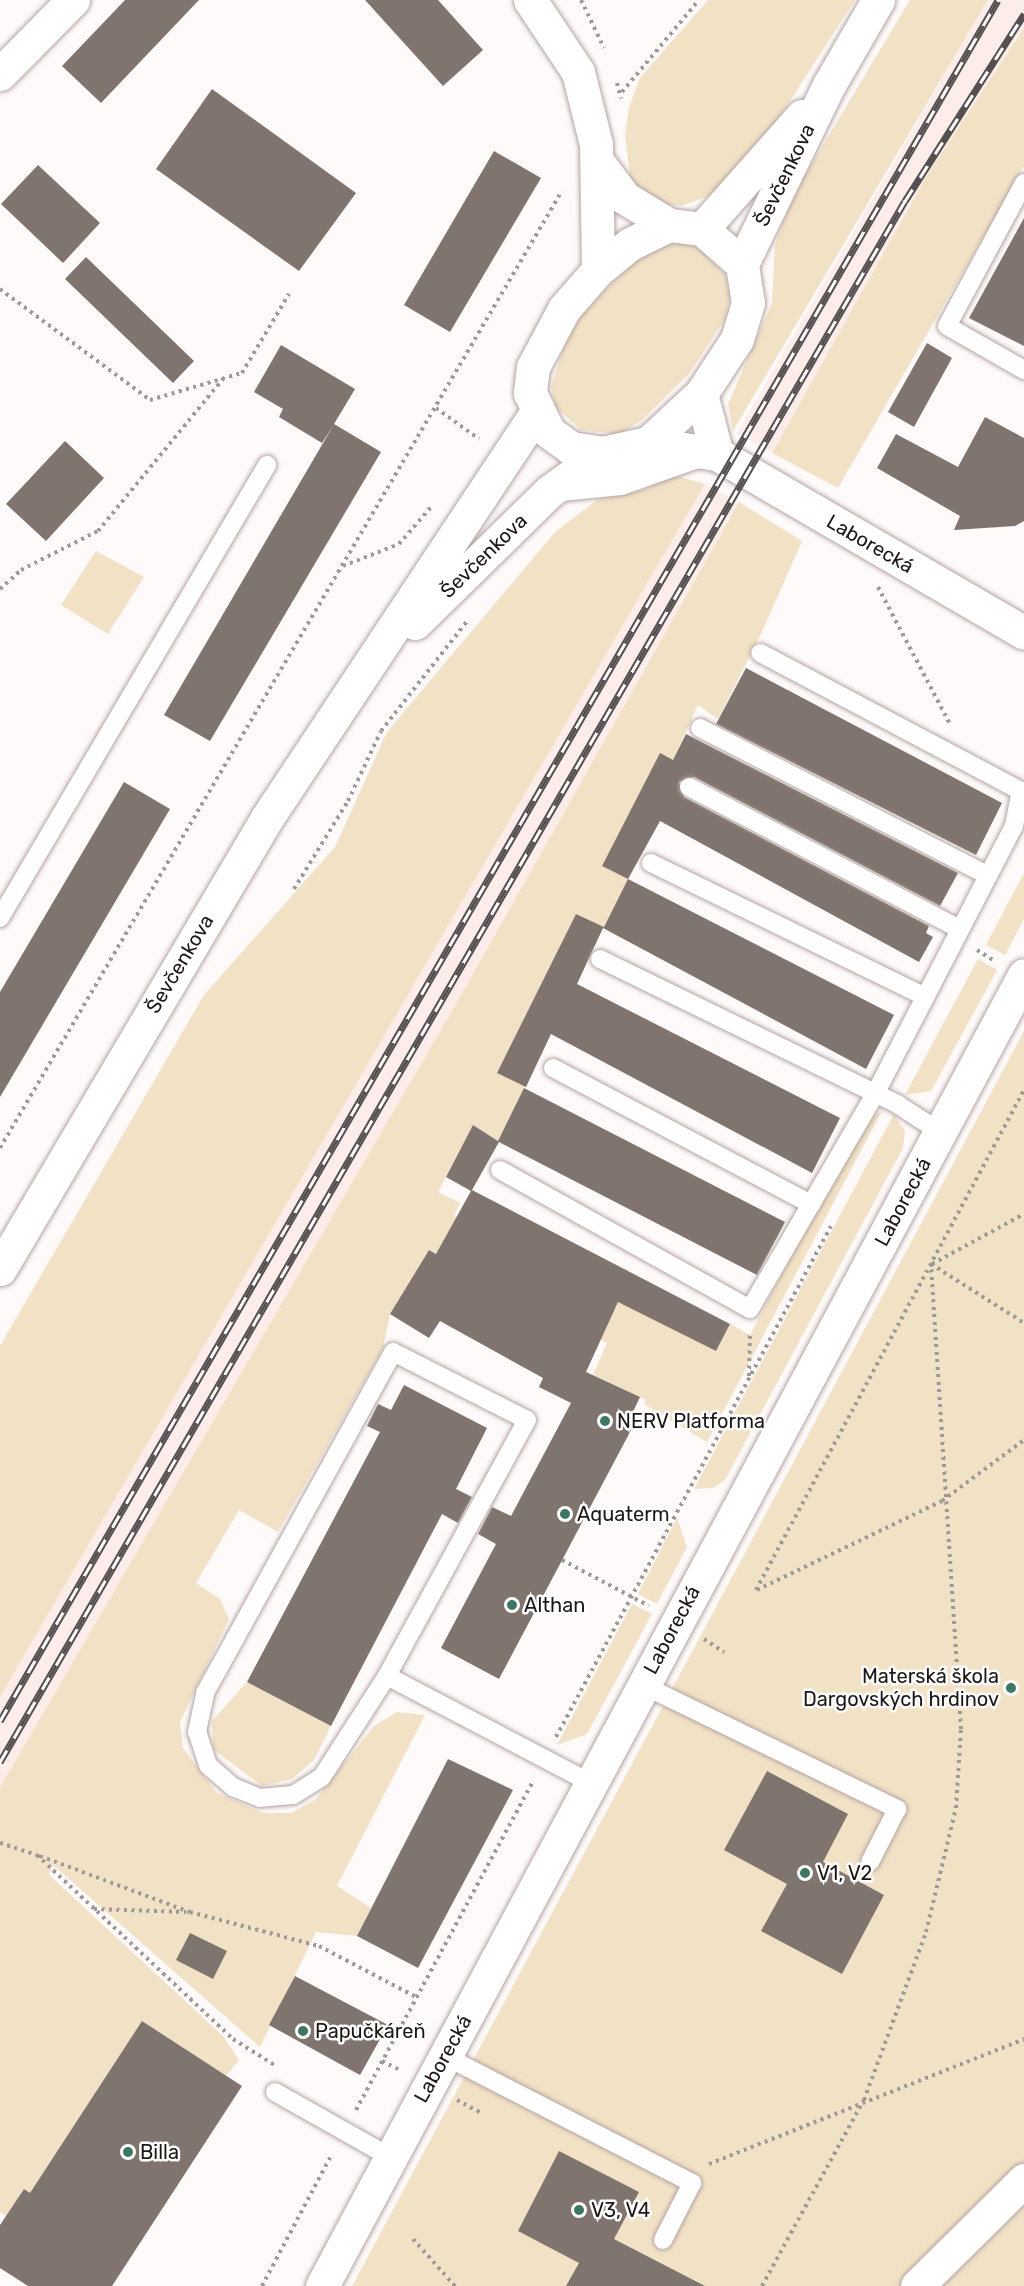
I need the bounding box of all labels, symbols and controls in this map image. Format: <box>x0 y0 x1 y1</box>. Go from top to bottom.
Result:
street label: Ševčenkova <box>750 120 820 230</box>
street label: Ševčenkova <box>436 509 532 603</box>
street label: Laborecká <box>822 509 918 579</box>
street label: Ševčenkova <box>141 910 219 1018</box>
street label: Laborecká <box>870 1154 936 1250</box>
place label: NERV Platforma <box>617 1409 766 1433</box>
marker: NERV Platforma <box>598 1414 612 1428</box>
place label: Aquaterm <box>577 1502 670 1526</box>
marker: Aquaterm <box>558 1507 572 1521</box>
street label: Laborecká <box>639 1582 705 1678</box>
place label: Althan <box>524 1593 585 1617</box>
marker: Althan <box>505 1598 519 1612</box>
place label: Materská škola Dargovských hrdinov <box>803 1664 999 1711</box>
marker: Materská škola Dargovských hrdinov <box>1004 1681 1018 1695</box>
place label: V1, V2 <box>817 1861 873 1885</box>
marker: V1, V2 <box>798 1866 812 1880</box>
street label: Laborecká <box>409 2011 477 2107</box>
place label: Papučkáreň <box>315 2019 426 2043</box>
marker: Papučkáreň <box>296 2024 310 2038</box>
place label: Billa <box>140 2140 179 2164</box>
marker: Billa <box>121 2145 135 2159</box>
place label: V3, V4 <box>591 2198 651 2222</box>
marker: V3, V4 <box>572 2203 586 2217</box>

